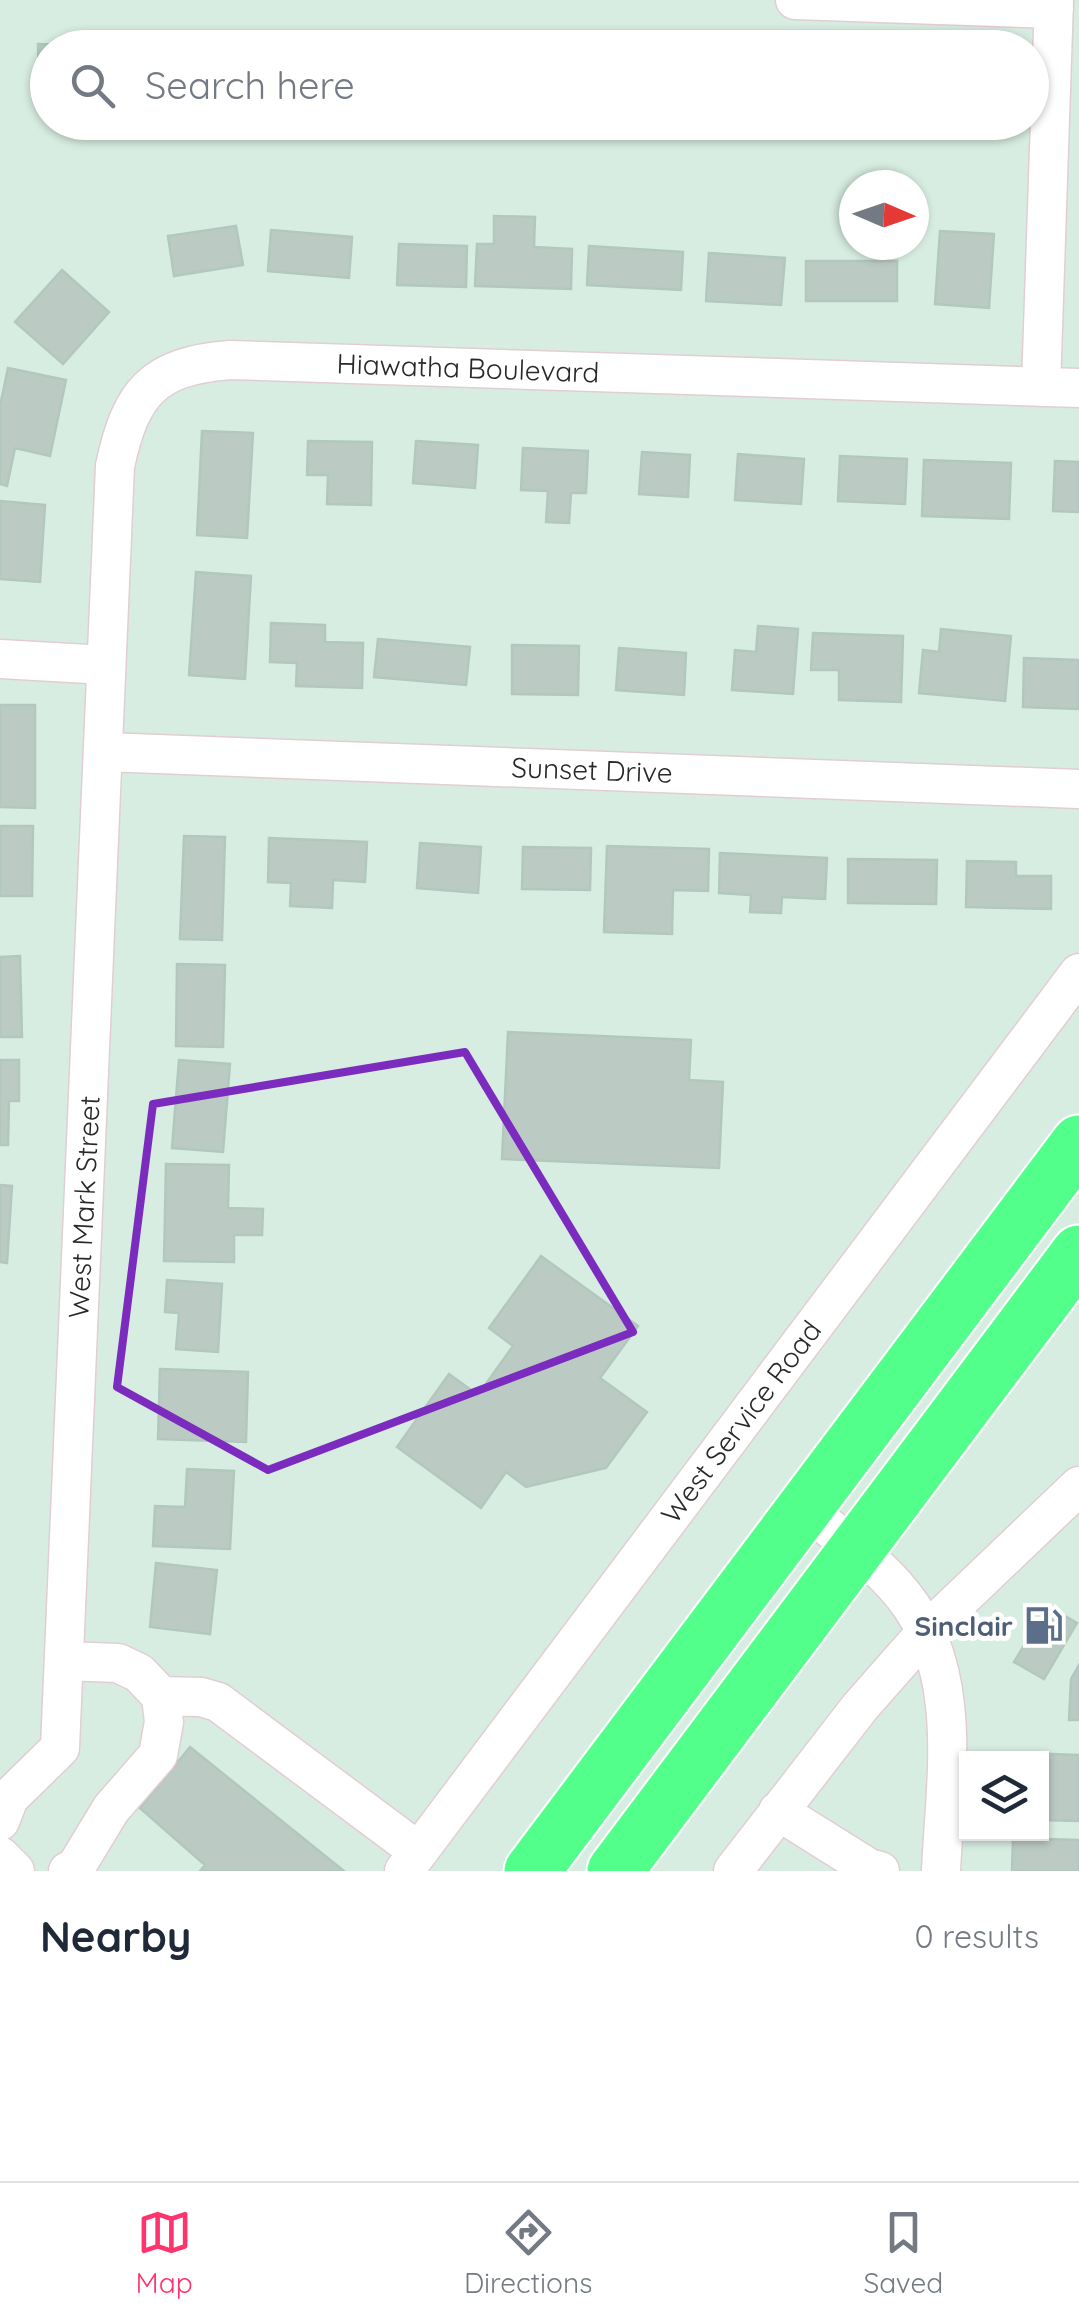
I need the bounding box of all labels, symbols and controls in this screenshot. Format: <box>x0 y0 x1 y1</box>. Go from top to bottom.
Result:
search box <box>30 30 1049 140</box>
icon: search <box>65 58 120 113</box>
text: Search here <box>145 61 355 109</box>
north arrow <box>839 170 929 260</box>
street label: Hiawatha Boulevard <box>336 345 600 390</box>
street label: Sunset Drive <box>511 749 673 790</box>
street label: West Mark Street <box>60 1095 107 1319</box>
street label: West Service Road <box>653 1313 828 1530</box>
fuel station icon: Sinclair <box>1022 1605 1064 1647</box>
place label: Sinclair <box>915 1608 1013 1643</box>
map controls <box>959 1751 1049 1841</box>
button: layers <box>959 1751 1049 1841</box>
text: Nearby <box>40 1910 191 1963</box>
text: 0 results <box>915 1916 1039 1956</box>
tab: Map <box>136 2205 193 2300</box>
tab: Directions <box>464 2205 592 2300</box>
tab: Saved <box>864 2205 943 2300</box>

